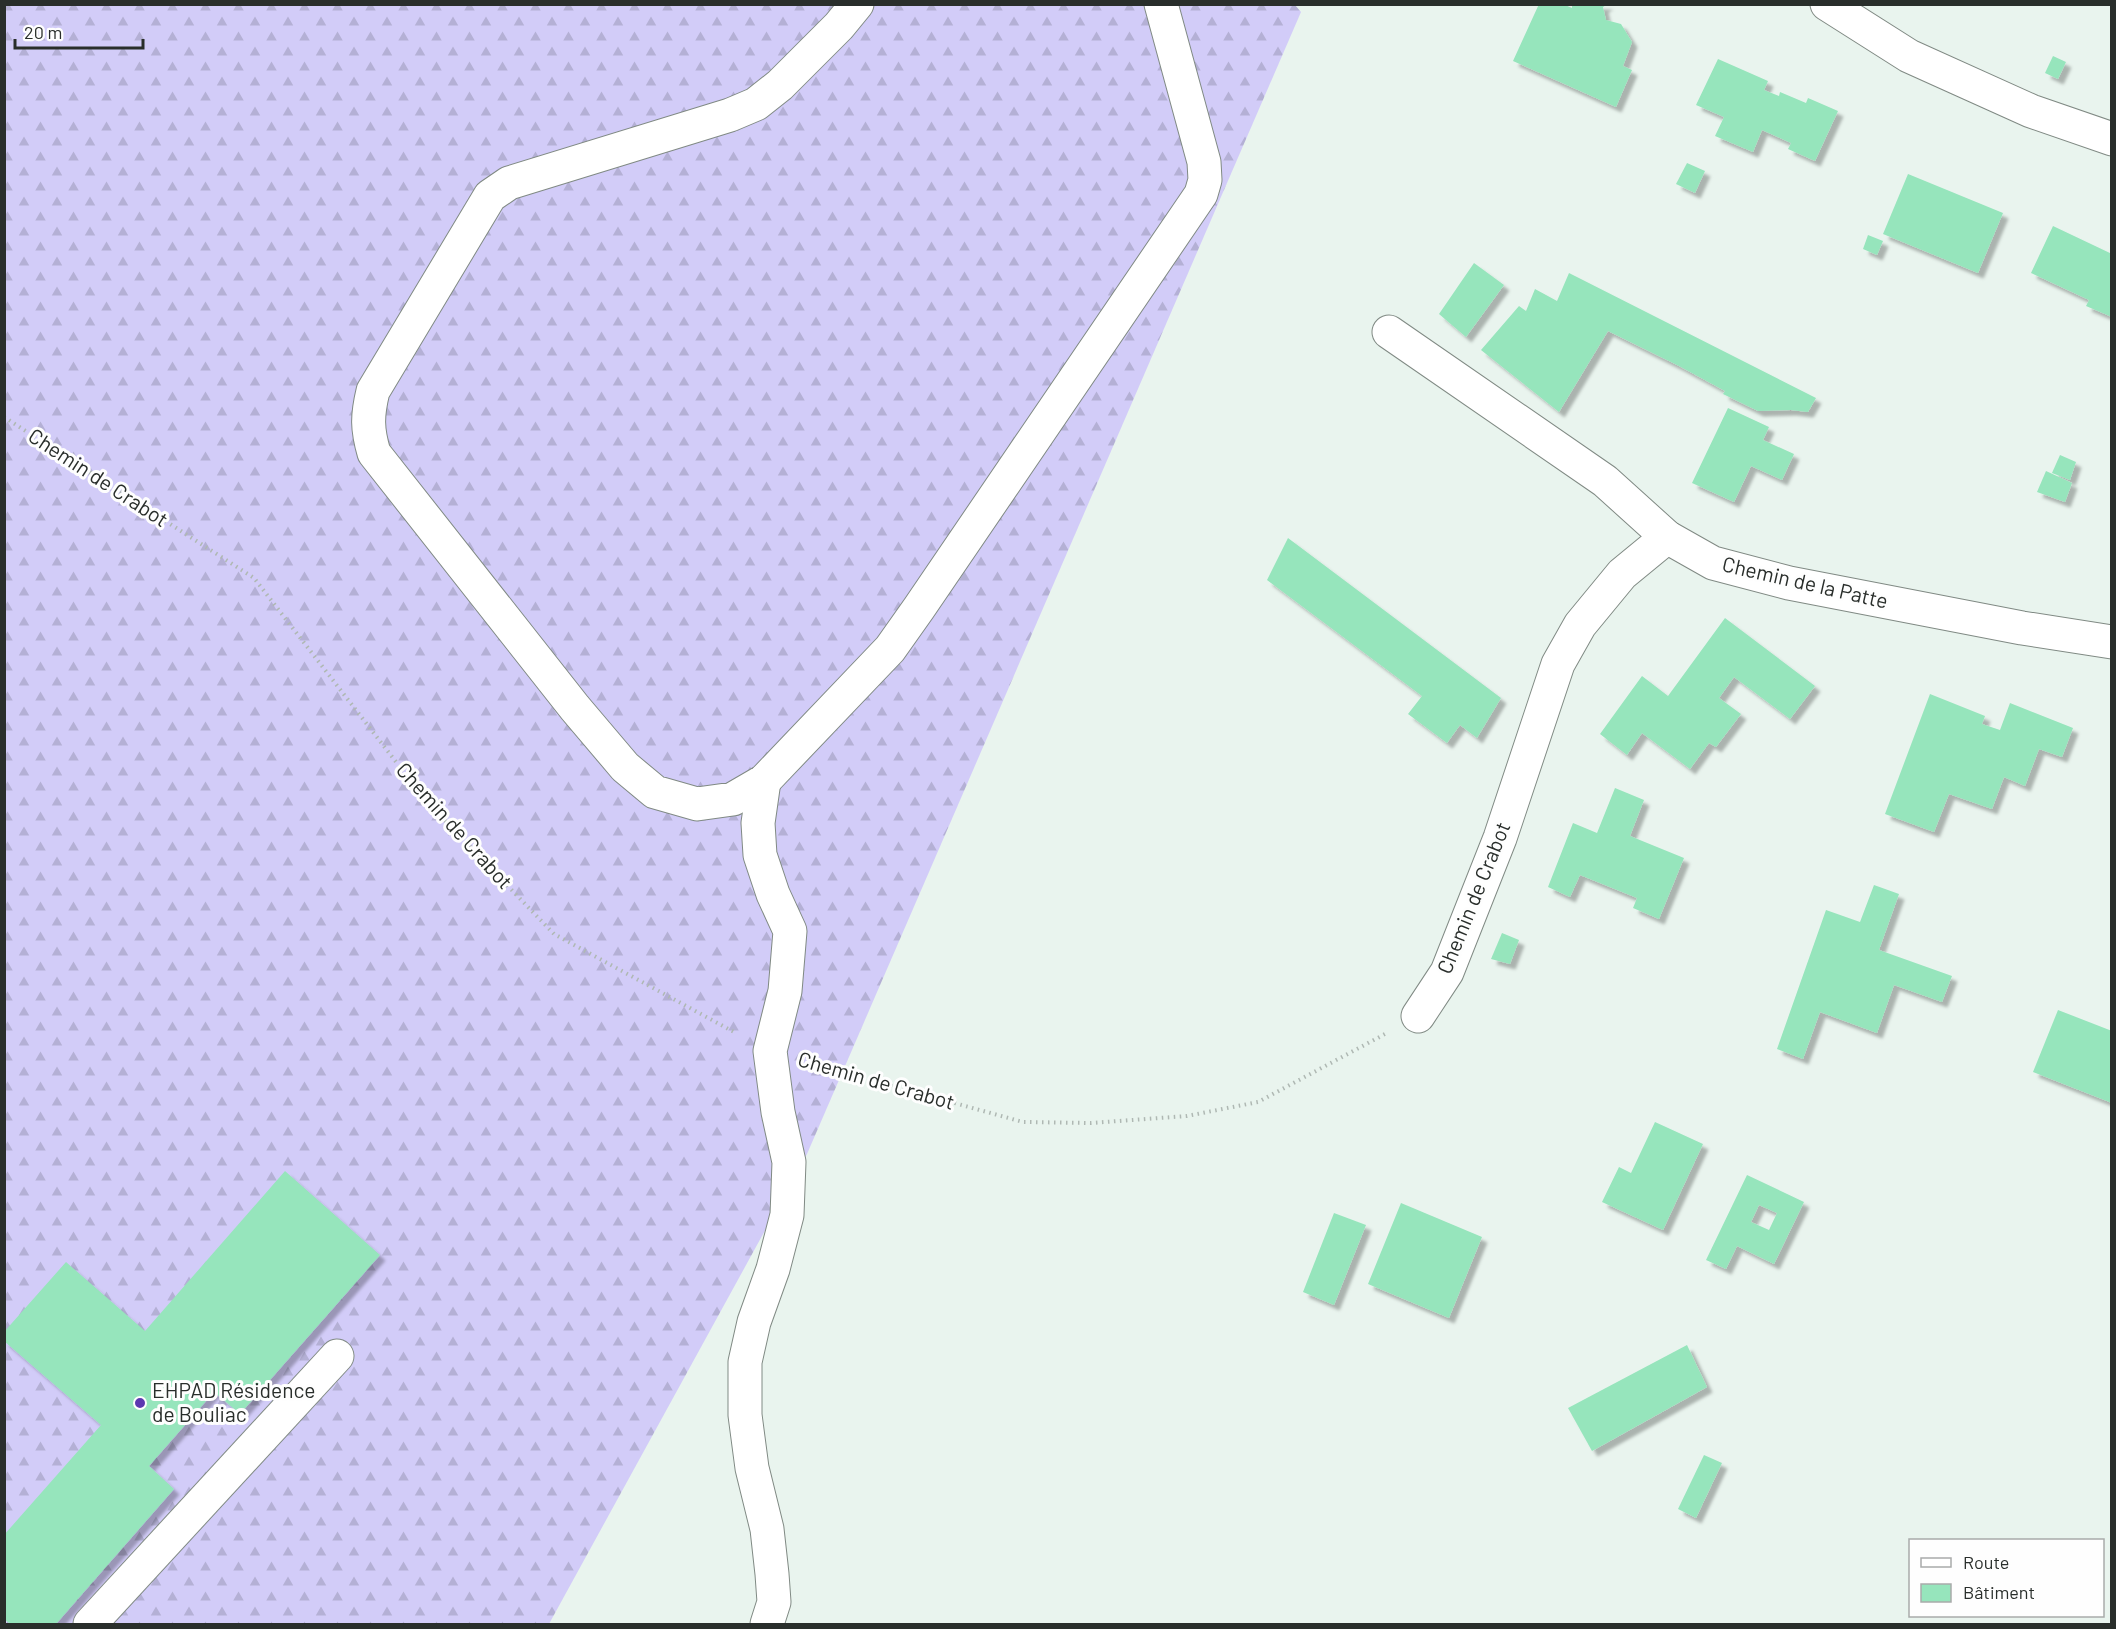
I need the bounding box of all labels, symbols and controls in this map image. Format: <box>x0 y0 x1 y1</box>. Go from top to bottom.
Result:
scale bar <box>15 12 142 50</box>
text: 20 m <box>24 21 62 43</box>
street label: Chemin de Crabot <box>24 422 173 531</box>
street label: Chemin de la Patte <box>1720 550 1891 613</box>
street label: Chemin de Crabot <box>392 757 518 893</box>
street label: Chemin de Crabot <box>1431 818 1514 977</box>
street label: Chemin de Crabot <box>795 1045 958 1114</box>
place label: EHPAD Résidence de Bouliac <box>152 1377 315 1426</box>
marker: EHPAD Résidence de Bouliac <box>133 1396 147 1410</box>
legend <box>1909 1539 2104 1617</box>
text: Route <box>1963 1551 2009 1573</box>
text: Bâtiment <box>1963 1581 2035 1603</box>

